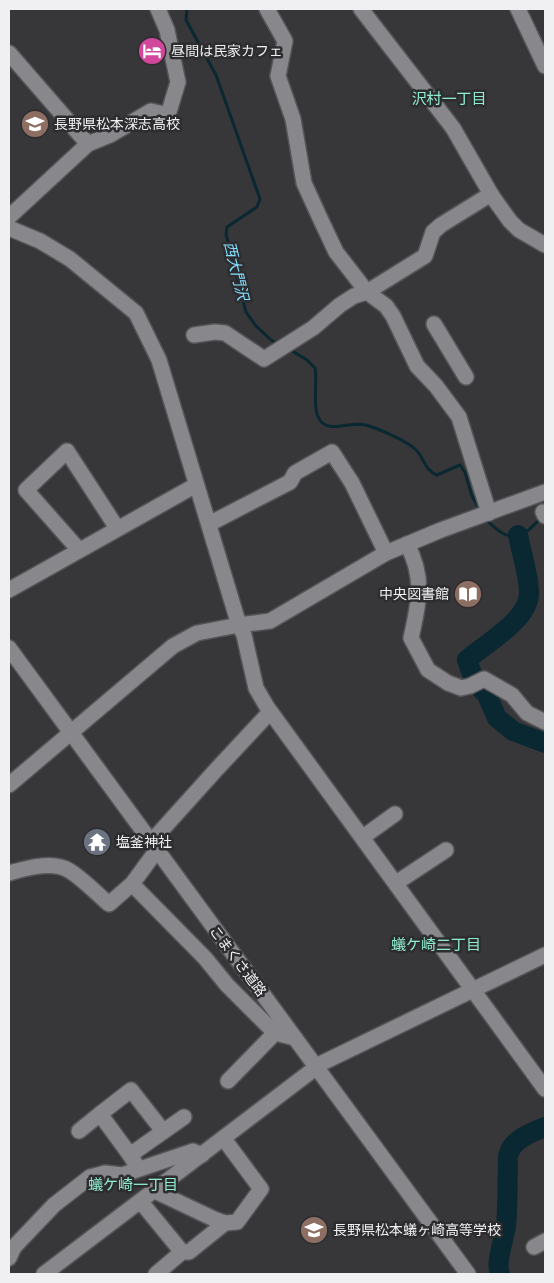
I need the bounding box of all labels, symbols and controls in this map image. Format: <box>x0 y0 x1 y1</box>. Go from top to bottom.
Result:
hotel icon: 昼間は民家カフェ <box>137 36 167 66</box>
place label: 昼間は民家カフェ <box>171 43 283 60</box>
district label: 沢村一丁目 <box>411 90 487 108</box>
school or university icon: 長野県松本深志高校 <box>20 109 50 139</box>
place label: 長野県松本深志高校 <box>54 116 180 133</box>
water label: 西大門沢 <box>220 240 252 304</box>
library icon: 中央図書館 <box>453 579 483 609</box>
place label: 中央図書館 <box>379 586 449 603</box>
temple icon: 塩釜神社 <box>82 827 112 857</box>
place label: 塩釜神社 <box>116 834 172 851</box>
street label: こまくさ道路 <box>206 923 270 1000</box>
district label: 蟻ケ崎二丁目 <box>391 936 481 954</box>
district label: 蟻ケ崎一丁目 <box>88 1176 178 1194</box>
school or university icon: 長野県松本蟻ヶ崎高等学校 <box>299 1215 329 1245</box>
place label: 長野県松本蟻ヶ崎高等学校 <box>333 1222 501 1239</box>

